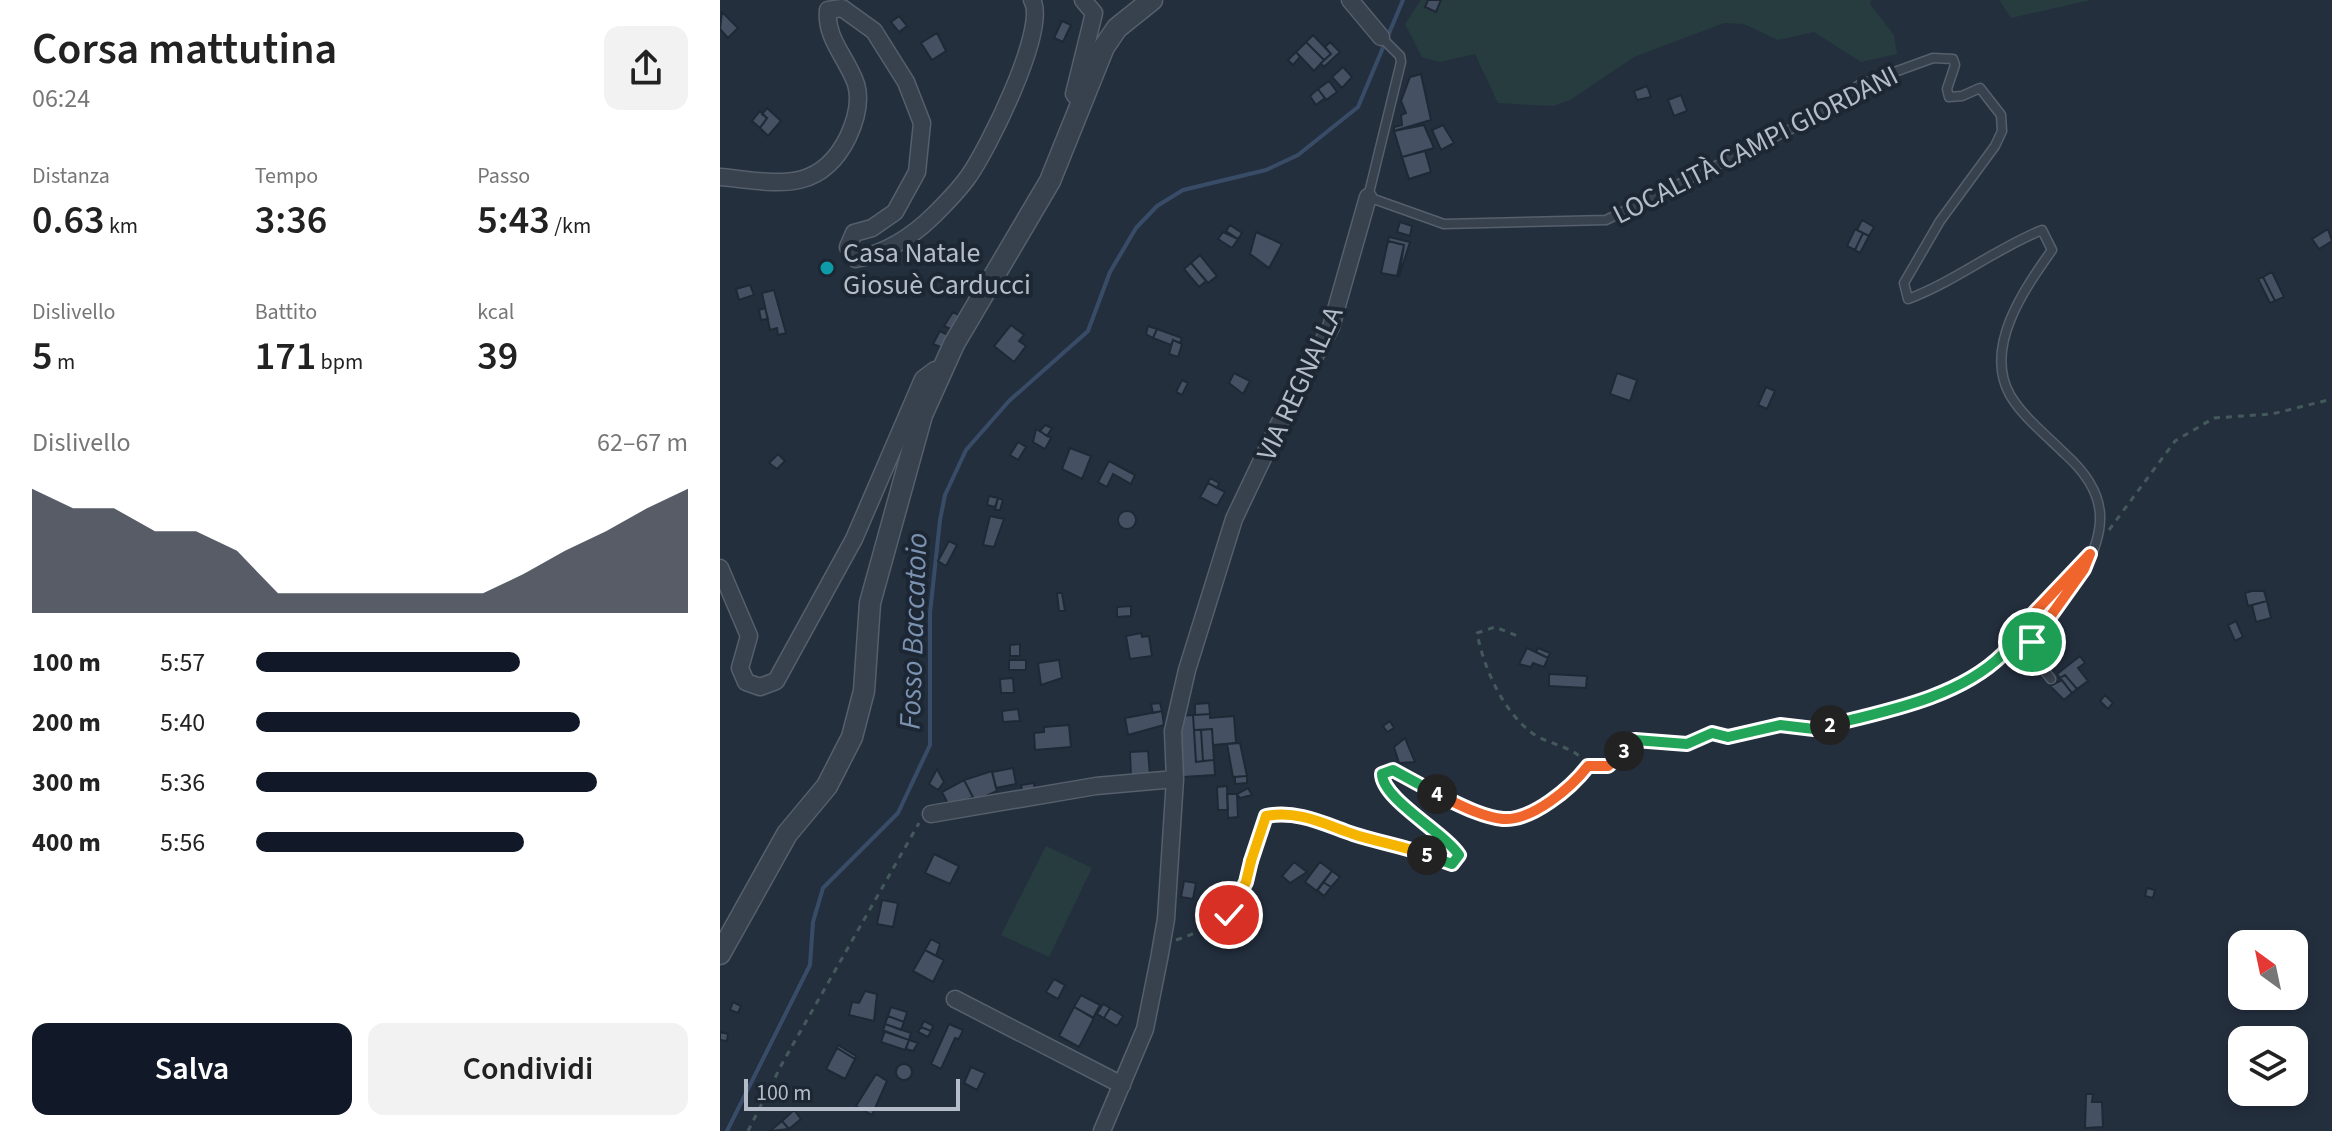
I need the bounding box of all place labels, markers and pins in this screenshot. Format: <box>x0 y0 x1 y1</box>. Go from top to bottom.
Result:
place label: Casa Natale Giosuè Carducci <box>843 233 1031 305</box>
marker: Casa Natale Giosuè Carducci <box>818 259 836 277</box>
pin <box>1998 608 2066 676</box>
pin: 2 <box>1810 705 1850 745</box>
pin: 3 <box>1604 731 1644 771</box>
pin: 4 <box>1417 774 1457 814</box>
pin: 5 <box>1407 835 1447 875</box>
pin <box>1195 881 1263 949</box>

